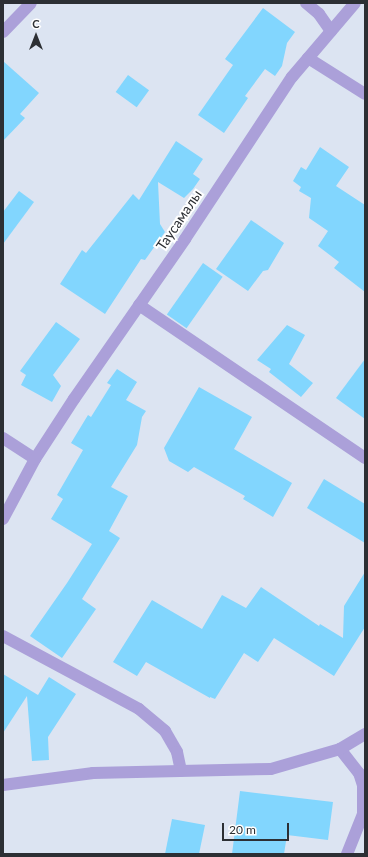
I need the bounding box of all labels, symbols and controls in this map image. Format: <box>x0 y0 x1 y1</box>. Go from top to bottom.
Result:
north arrow <box>16 16 56 56</box>
text: С <box>32 17 40 30</box>
street label: Таусамалы <box>153 187 205 253</box>
scale bar <box>224 815 291 841</box>
text: 20 m <box>229 822 256 837</box>

